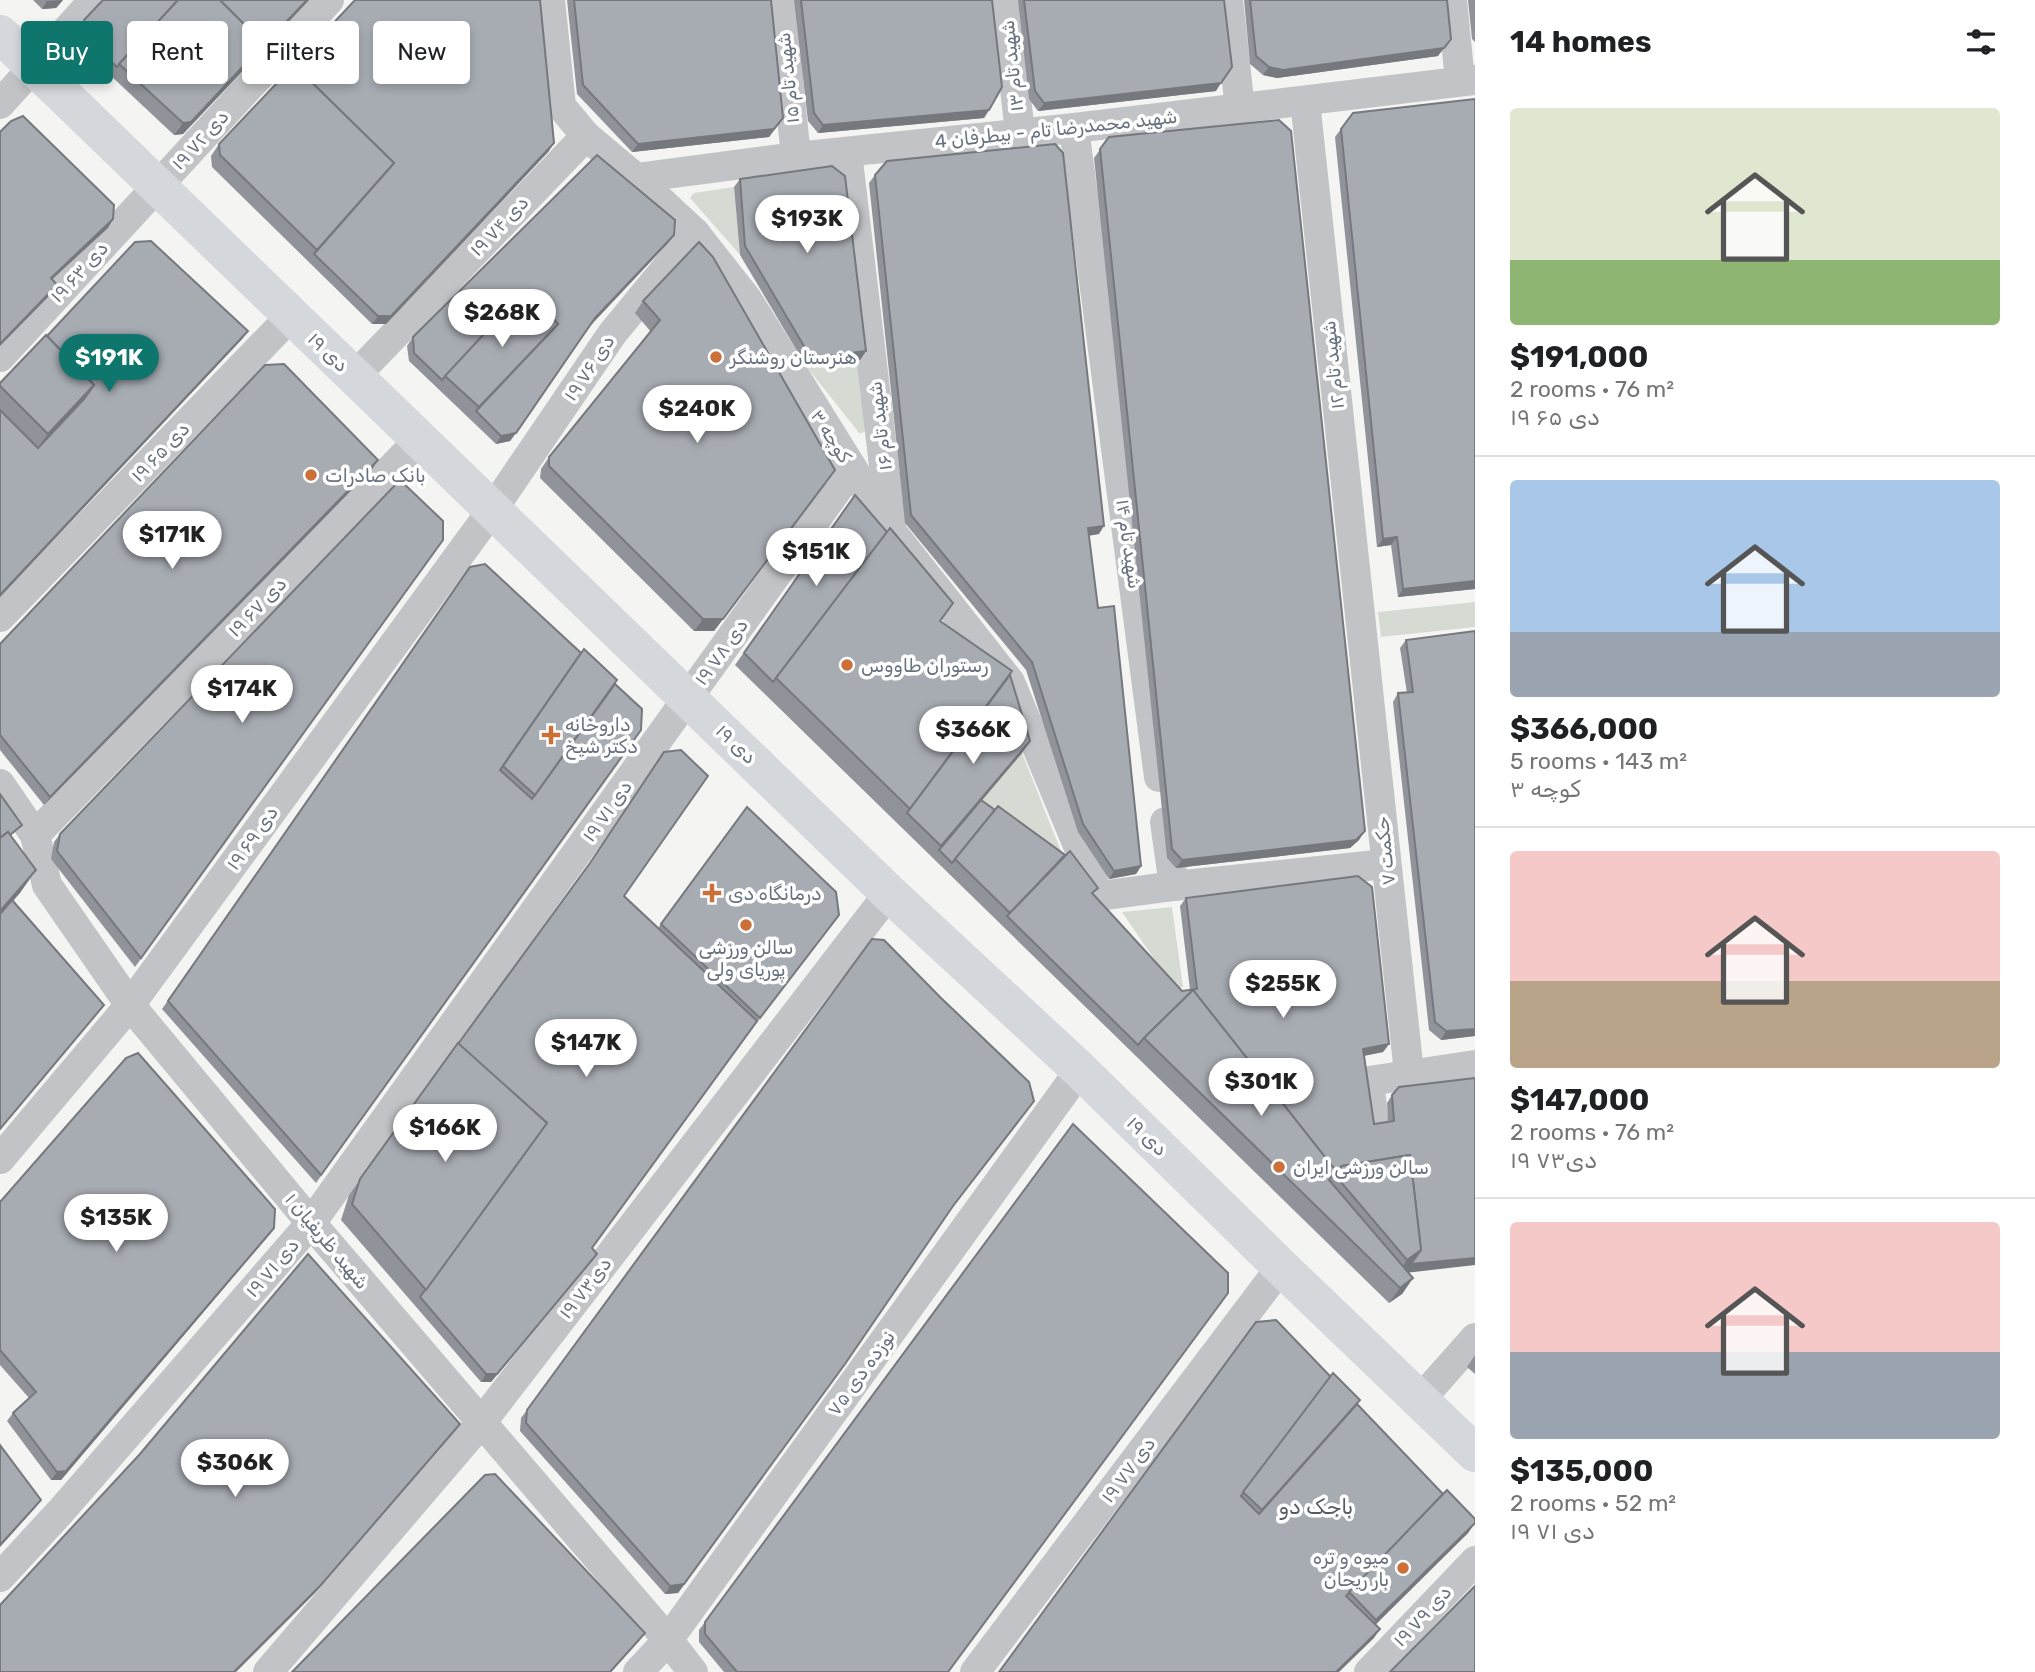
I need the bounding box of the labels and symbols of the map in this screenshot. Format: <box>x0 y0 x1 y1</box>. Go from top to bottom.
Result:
street label: شهید تام ۱۳ <box>996 19 1029 113</box>
street label: شهید تام ۱۵ <box>772 31 805 125</box>
street label: ۱۹ دی ۷۲ <box>167 105 233 175</box>
street label: شهید محمدرضا تام - بیطرفان 4 <box>934 105 1179 154</box>
street label: ۱۹ دی ۷۴ <box>465 191 533 261</box>
pin: $193K <box>758 196 856 255</box>
street label: ۱۹ دی ۶۳ <box>45 237 113 307</box>
pin: $268K <box>453 290 551 349</box>
street label: شهید تام ۱۲ <box>1317 320 1350 410</box>
street label: ۱۹ دی <box>303 327 353 377</box>
street label: ۱۹ دی ۷۶ <box>559 331 619 405</box>
pin: $191K <box>60 334 158 394</box>
place label: هنرستان روشنگر <box>729 346 857 369</box>
marker: هنرستان روشنگر <box>708 349 724 365</box>
street label: شهید تام ۱۶ <box>863 380 898 472</box>
pin: $240K <box>648 386 746 445</box>
street label: کوچه ۳ <box>806 405 856 467</box>
street label: ۱۹ دی ۶۵ <box>126 417 194 487</box>
place label: بانک صادرات <box>325 464 426 487</box>
marker: بانک صادرات <box>303 467 319 483</box>
street label: شهید تام ۱۴ <box>1110 498 1147 590</box>
pin: $171K <box>123 512 221 571</box>
pin: $151K <box>767 528 865 588</box>
street label: ۱۹ دی ۶۷ <box>223 572 291 642</box>
street label: ۱۹ دی ۷۸ <box>689 614 753 690</box>
place label: رستوران طاووس <box>861 654 988 677</box>
marker: رستوران طاووس <box>839 657 855 673</box>
pin: $174K <box>193 666 291 725</box>
pin: $366K <box>924 706 1022 766</box>
place label: داروخانه دکتر شیخ <box>565 713 638 760</box>
street label: ۱۹ دی <box>711 719 761 769</box>
marker: داروخانه دکتر شیخ <box>543 727 559 743</box>
street label: ۱۹ دی ۷۱ <box>577 776 637 846</box>
street label: ۱۹ دی ۶۹ <box>221 802 283 874</box>
street label: حکمت ۷ <box>1370 815 1400 887</box>
place label: درمانگاه دی <box>728 882 822 905</box>
marker: درمانگاه دی <box>702 883 722 903</box>
marker: سالن ورزشی پوریای ولی <box>738 917 754 933</box>
place label: سالن ورزشی پوریای ولی <box>699 936 793 983</box>
pin: $255K <box>1234 960 1332 1020</box>
pin: $147K <box>537 1020 635 1079</box>
pin: $301K <box>1212 1058 1310 1118</box>
pin: $166K <box>396 1104 494 1164</box>
street label: ۱۹ دی <box>1122 1111 1172 1161</box>
place label: سالن ورزشی ایران <box>1293 1156 1429 1179</box>
marker: سالن ورزشی ایران <box>1271 1159 1287 1175</box>
street label: شهید ظریفیان ۱ <box>280 1188 374 1294</box>
pin: $135K <box>67 1194 165 1254</box>
street label: ۱۹ دی ۷۱ <box>240 1234 304 1302</box>
street label: ۱۹ دی۷۳ <box>554 1253 616 1323</box>
street label: نوزده دی ۷۵ <box>822 1326 900 1420</box>
street label: ۱۹ دی ۷۷ <box>1096 1433 1160 1507</box>
pin: $306K <box>186 1440 284 1499</box>
district label: باجک دو <box>1279 1494 1353 1520</box>
place label: میوه و تره بار ریحان <box>1313 1546 1389 1591</box>
marker: میوه و تره بار ریحان <box>1395 1560 1411 1576</box>
street label: ۱۹ دی ۷۹ <box>1388 1581 1456 1651</box>

